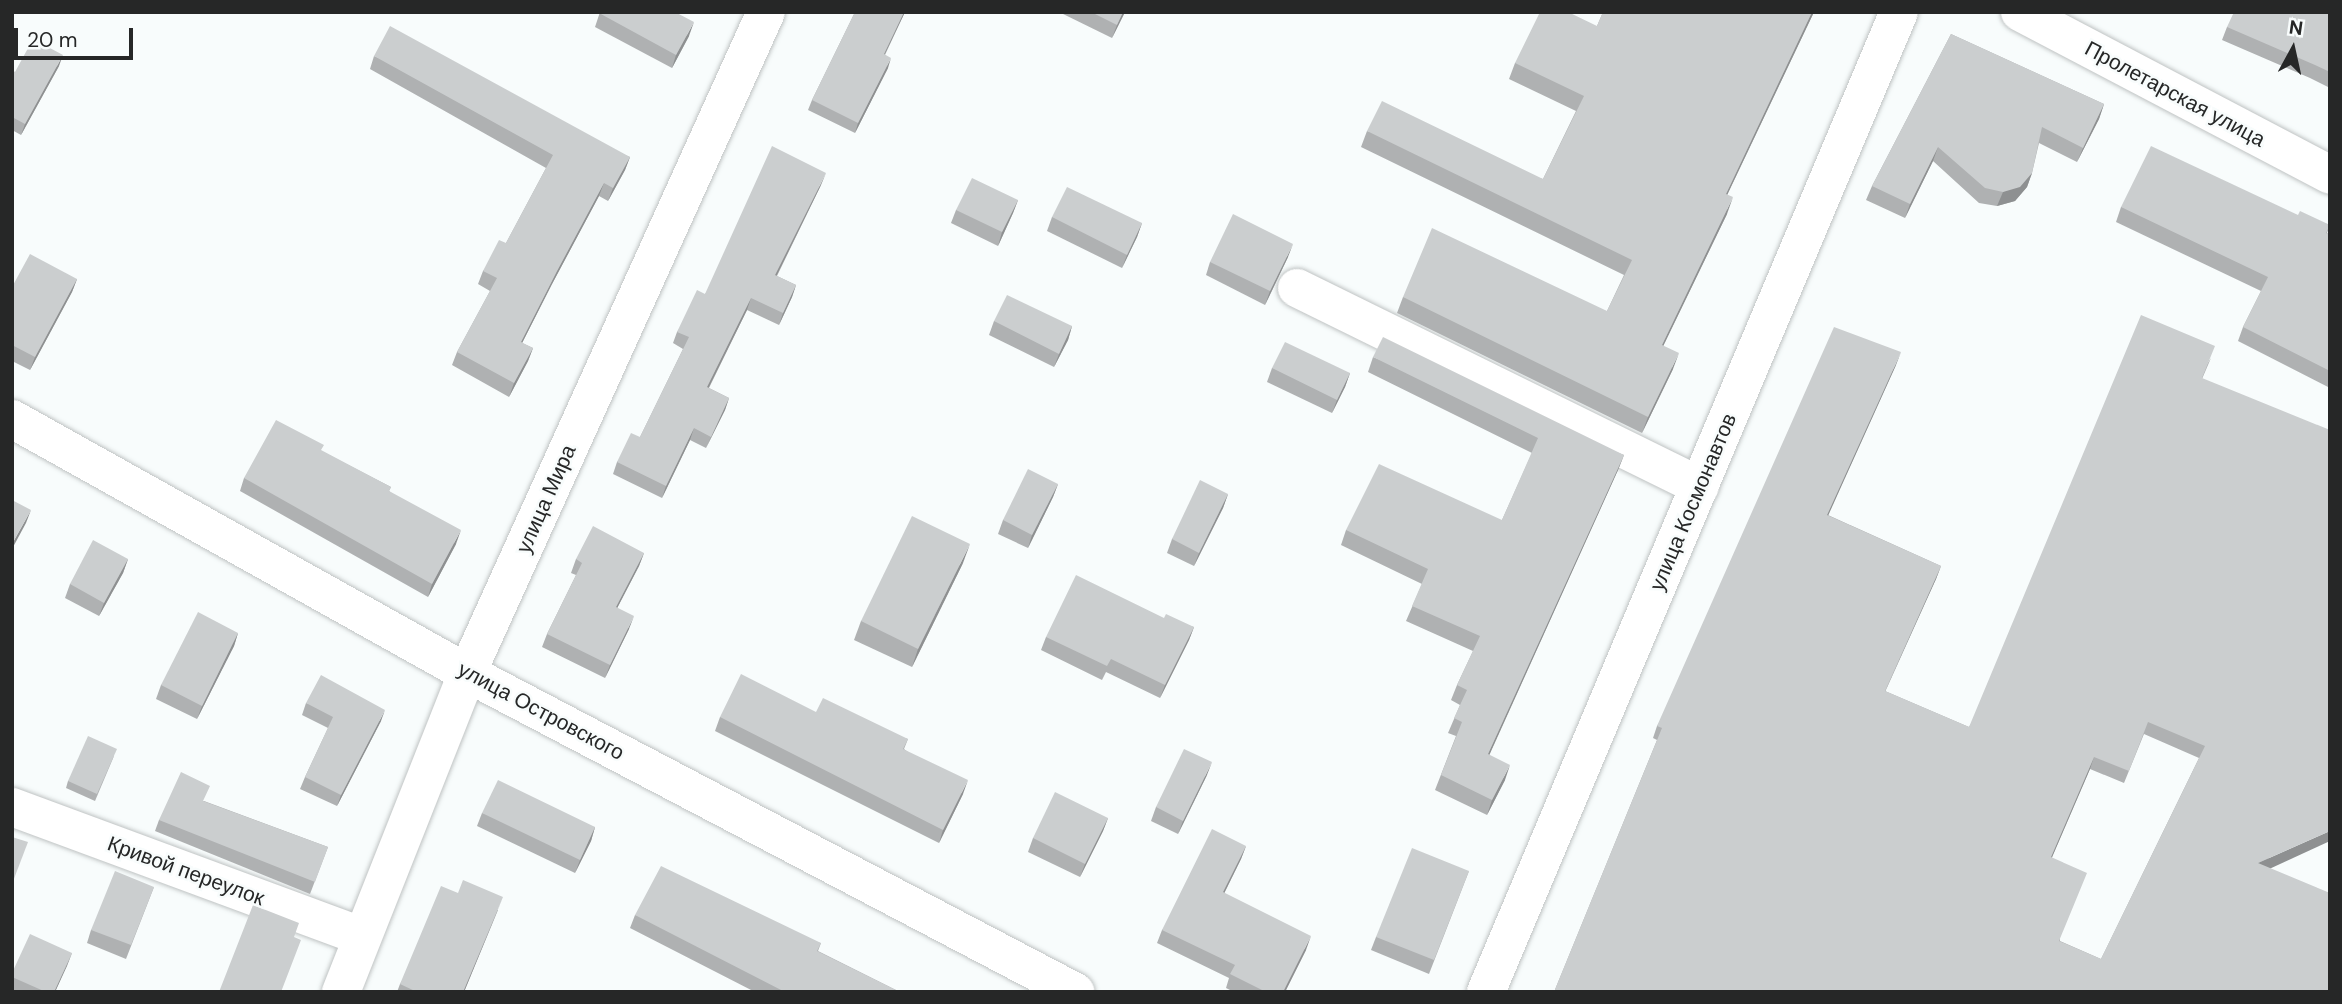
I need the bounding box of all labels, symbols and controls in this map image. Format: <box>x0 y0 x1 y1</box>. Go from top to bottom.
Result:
scale bar <box>18 14 136 58</box>
north arrow <box>2258 14 2328 84</box>
text: N <box>2287 14 2305 41</box>
text: 20 m <box>27 26 78 54</box>
street label: Пролетарская улица <box>2081 36 2269 152</box>
street label: улица Космонавтов <box>1644 410 1742 594</box>
street label: улица Мира <box>511 441 581 557</box>
street label: улица Островского <box>454 657 628 765</box>
street label: Кривой переулок <box>104 831 268 911</box>

